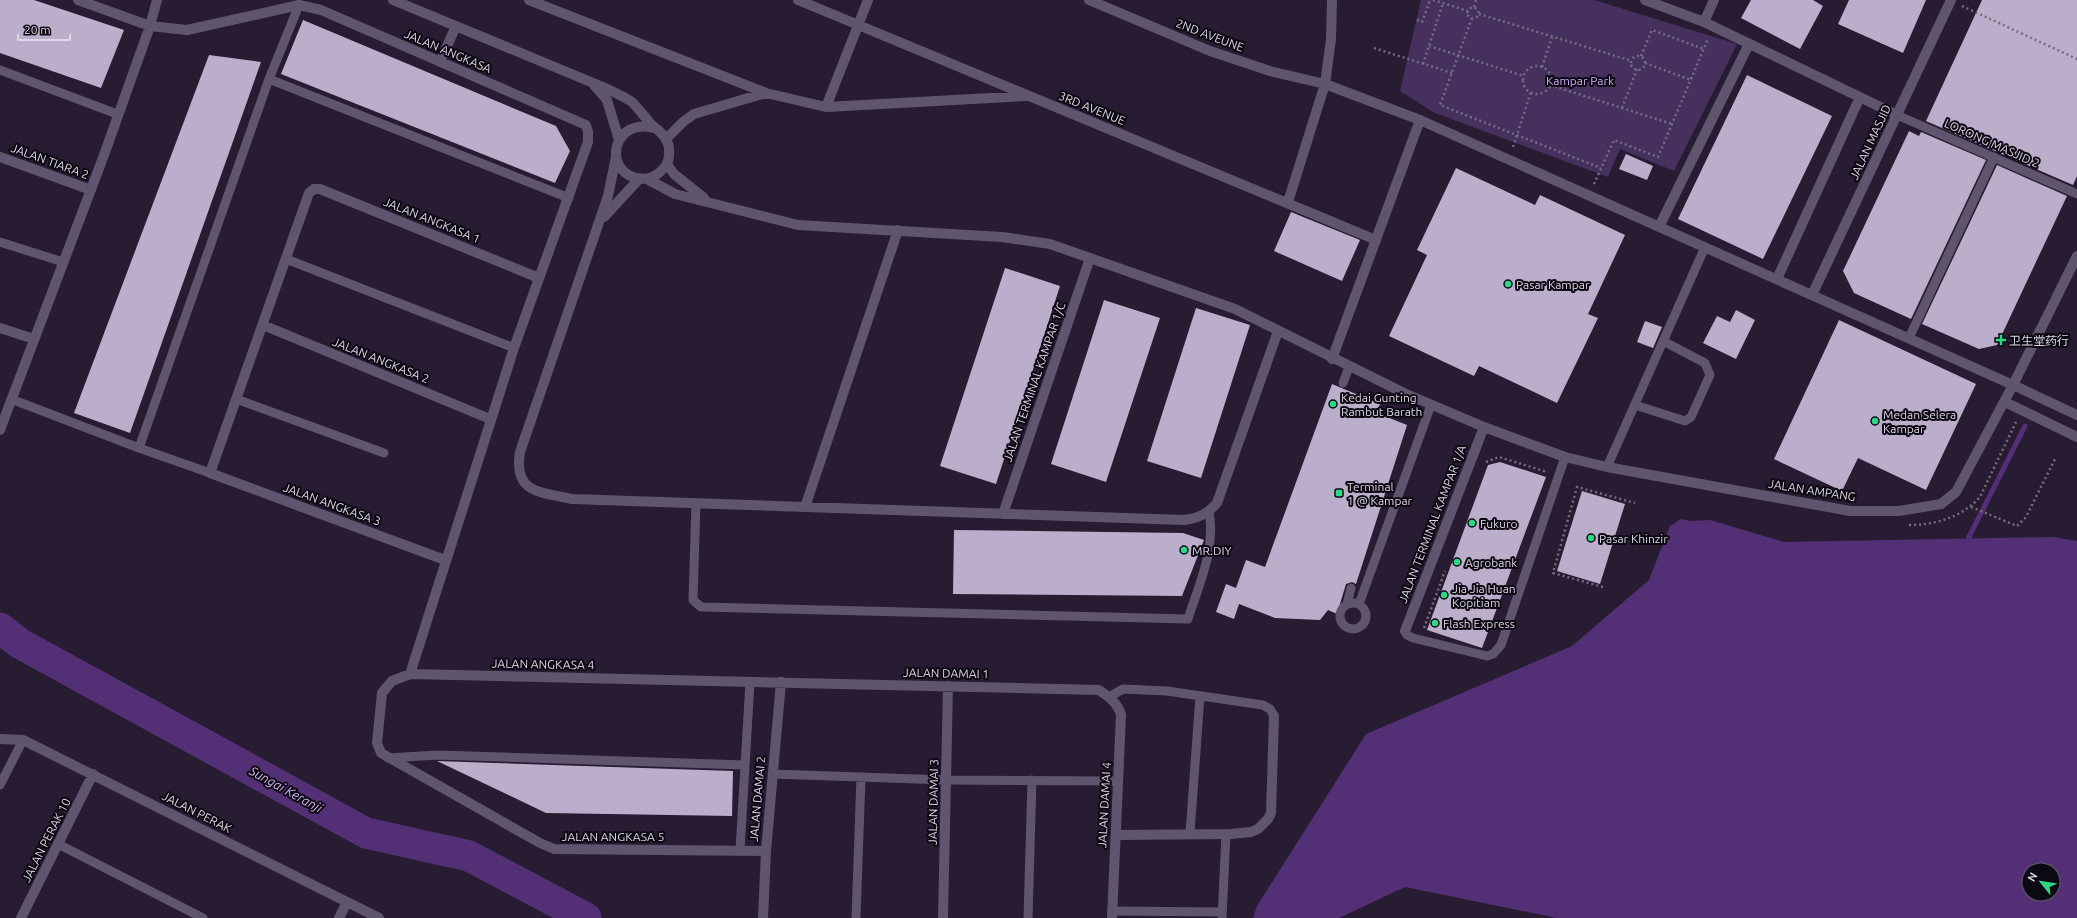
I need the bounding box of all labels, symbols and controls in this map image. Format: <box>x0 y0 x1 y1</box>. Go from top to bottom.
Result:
scale bar <box>18 16 70 42</box>
street label: 2ND AVEUNE <box>1174 16 1246 54</box>
text: 20 m <box>24 23 51 36</box>
street label: JALAN ANGKASA <box>402 27 494 75</box>
park label: Kampar Park <box>1546 74 1614 87</box>
street label: 3RD AVENUE <box>1057 89 1127 127</box>
street label: JALAN MASJID <box>1847 102 1893 182</box>
street label: LORONG MASJID 2 <box>1942 116 2042 170</box>
street label: JALAN TIARA 2 <box>9 141 91 181</box>
street label: JALAN ANGKASA 1 <box>382 195 482 245</box>
place label: Pasar Kampar <box>1516 278 1590 291</box>
marker: Pasar Kampar <box>1503 279 1513 289</box>
street label: JALAN TERMINAL KAMPAR 1/C <box>1001 300 1068 463</box>
place label: 卫生堂药行 <box>2009 334 2069 347</box>
street label: JALAN ANGKASA 2 <box>331 335 431 385</box>
marker: 卫生堂药行 <box>1996 335 2006 345</box>
place label: Kedai Gunting Rambut Barath <box>1341 391 1422 418</box>
marker: Kedai Gunting Rambut Barath <box>1328 399 1338 409</box>
place label: Medan Selera Kampar <box>1883 408 1956 435</box>
marker: Medan Selera Kampar <box>1870 416 1880 426</box>
street label: JALAN TERMINAL KAMPAR 1/A <box>1396 443 1468 605</box>
street label: JALAN AMPANG <box>1767 477 1857 503</box>
street label: JALAN ANGKASA 3 <box>281 480 383 528</box>
place label: Terminal 1 @ Kampar <box>1347 480 1413 507</box>
marker: Terminal 1 @ Kampar <box>1334 488 1344 498</box>
place label: Fukuro <box>1480 517 1517 530</box>
marker: Fukuro <box>1467 518 1477 528</box>
place label: Pasar Khinzir <box>1599 532 1668 545</box>
marker: Pasar Khinzir <box>1586 533 1596 543</box>
place label: MR.DIY <box>1192 544 1232 557</box>
marker: MR.DIY <box>1179 545 1189 555</box>
place label: Agrobank <box>1465 556 1517 569</box>
marker: Agrobank <box>1452 557 1462 567</box>
place label: Jia Jia Huan Kopitiam <box>1452 582 1516 609</box>
marker: Jia Jia Huan Kopitiam <box>1439 590 1449 600</box>
place label: Flash Express <box>1443 617 1515 630</box>
marker: Flash Express <box>1430 618 1440 628</box>
street label: JALAN ANGKASA 4 <box>491 657 595 671</box>
street label: JALAN DAMAI 1 <box>903 666 989 680</box>
street label: JALAN DAMAI 2 <box>747 755 767 843</box>
street label: JALAN DAMAI 3 <box>926 759 940 845</box>
street label: JALAN DAMAI 4 <box>1095 761 1113 848</box>
water label: Sungai Keranji <box>246 763 325 815</box>
street label: JALAN PERAK <box>160 789 234 835</box>
street label: JALAN PERAK 10 <box>19 796 73 884</box>
street label: JALAN ANGKASA 5 <box>562 830 664 843</box>
north arrow <box>2021 862 2061 902</box>
text: N <box>2025 870 2040 884</box>

